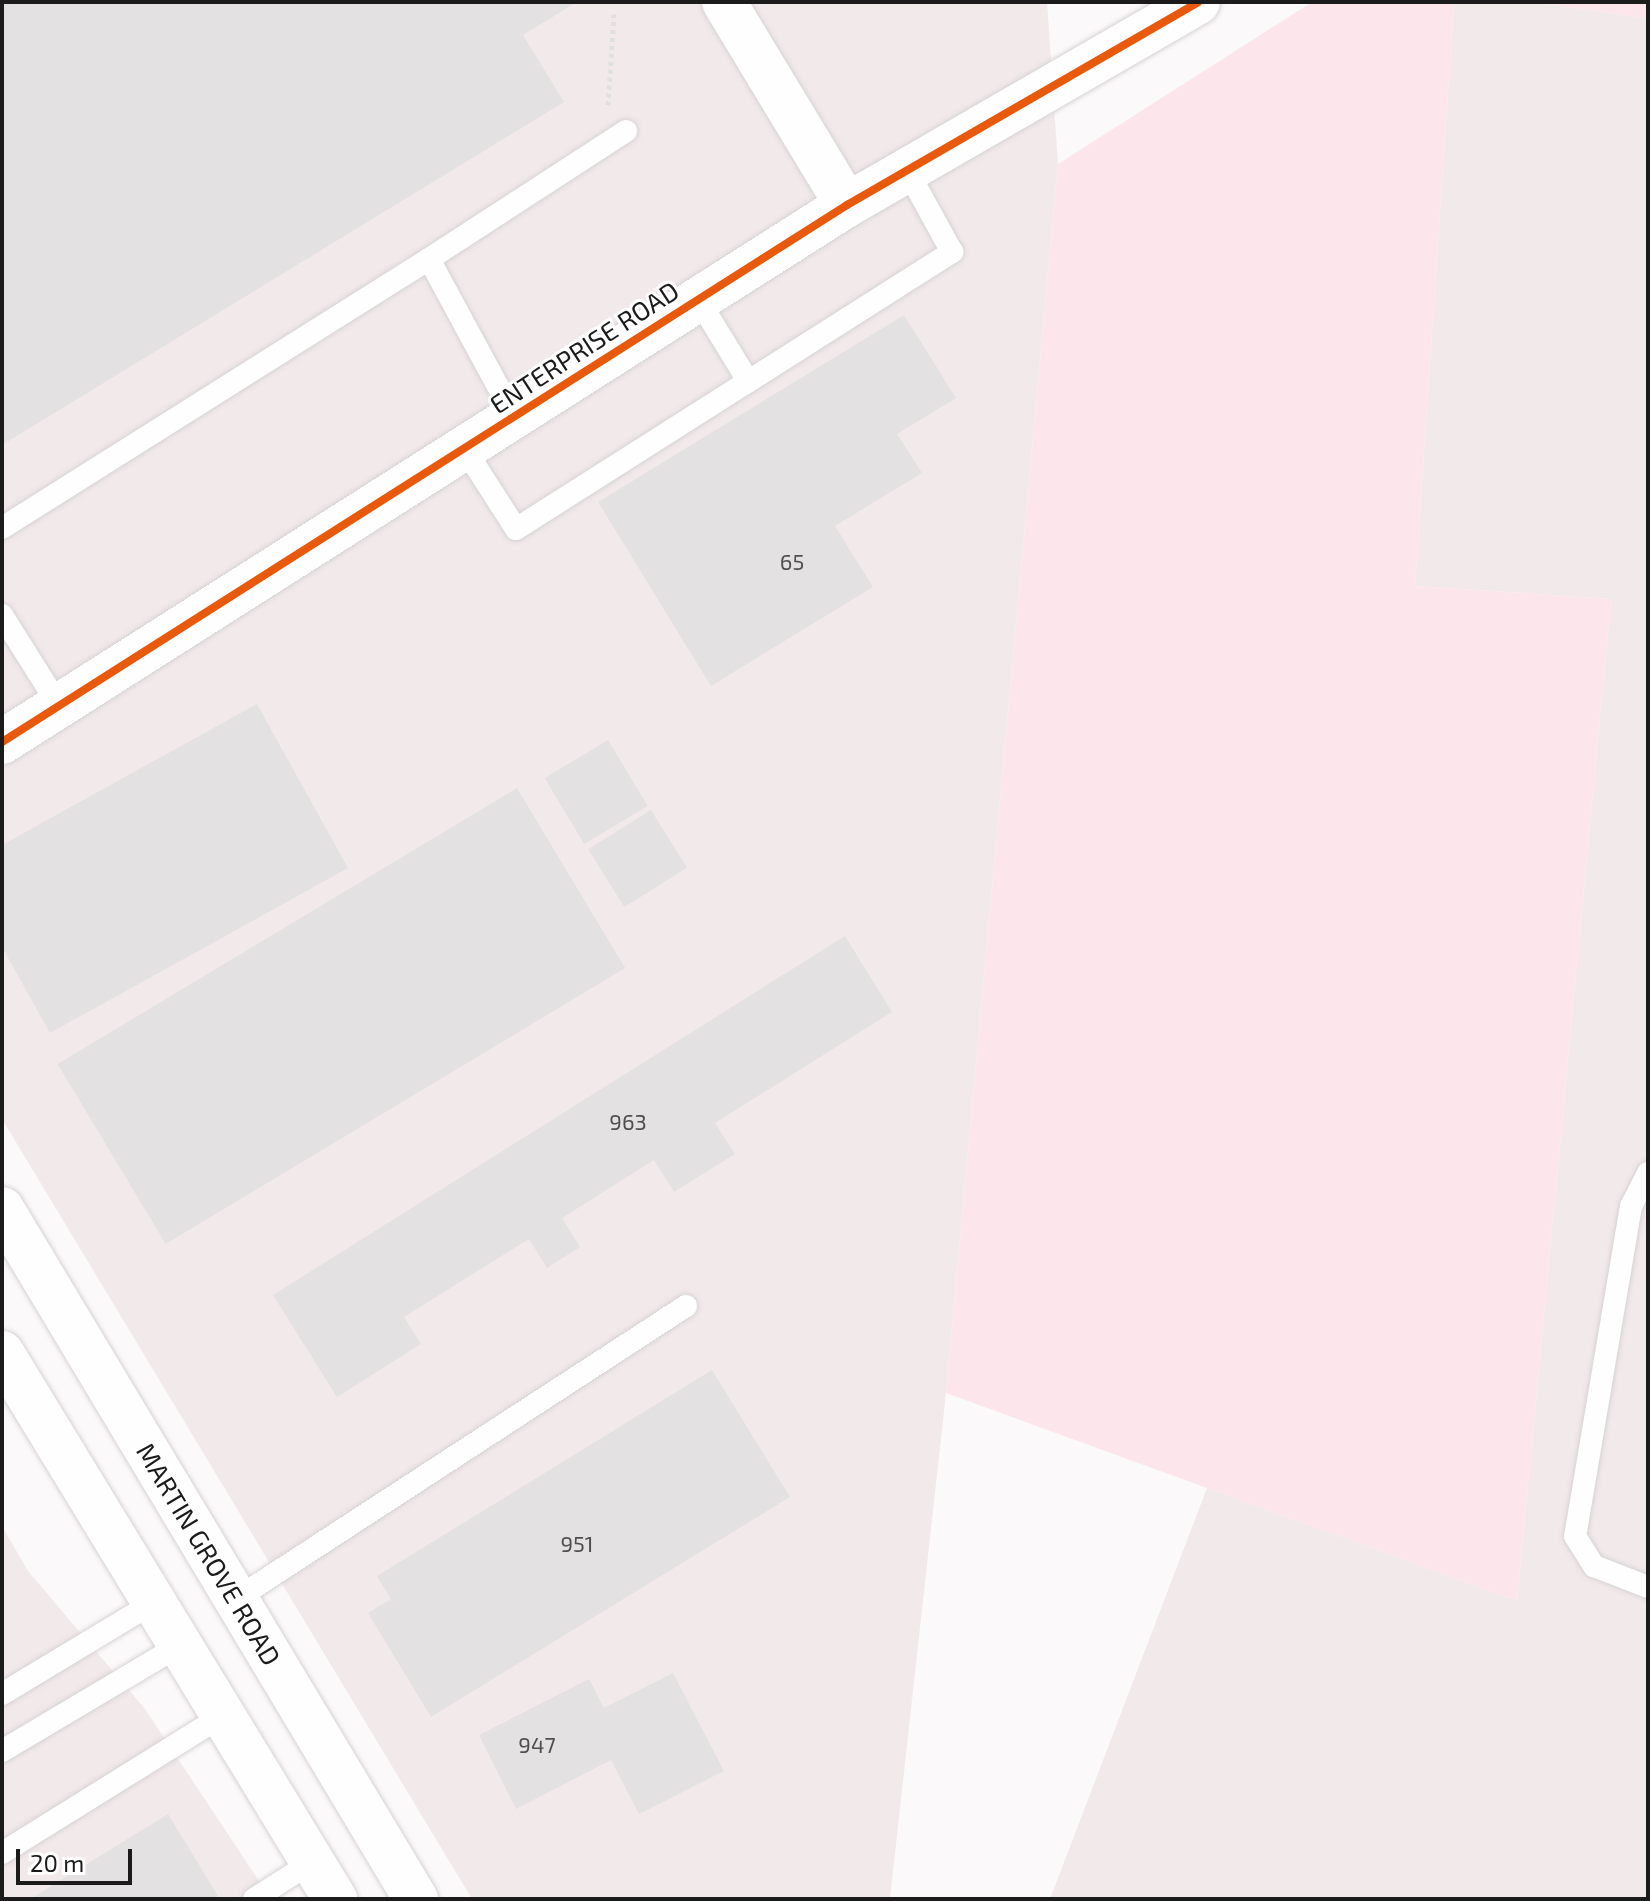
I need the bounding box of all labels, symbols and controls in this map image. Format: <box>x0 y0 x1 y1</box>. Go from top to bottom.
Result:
street label: ENTERPRISE ROAD <box>484 274 684 420</box>
house number: 65 <box>780 549 804 575</box>
house number: 963 <box>609 1109 647 1135</box>
street label: MARTIN GROVE ROAD <box>130 1437 288 1671</box>
house number: 951 <box>560 1531 594 1557</box>
house number: 947 <box>518 1732 556 1758</box>
scale bar <box>20 1833 136 1883</box>
text: 20 m <box>30 1848 84 1877</box>

